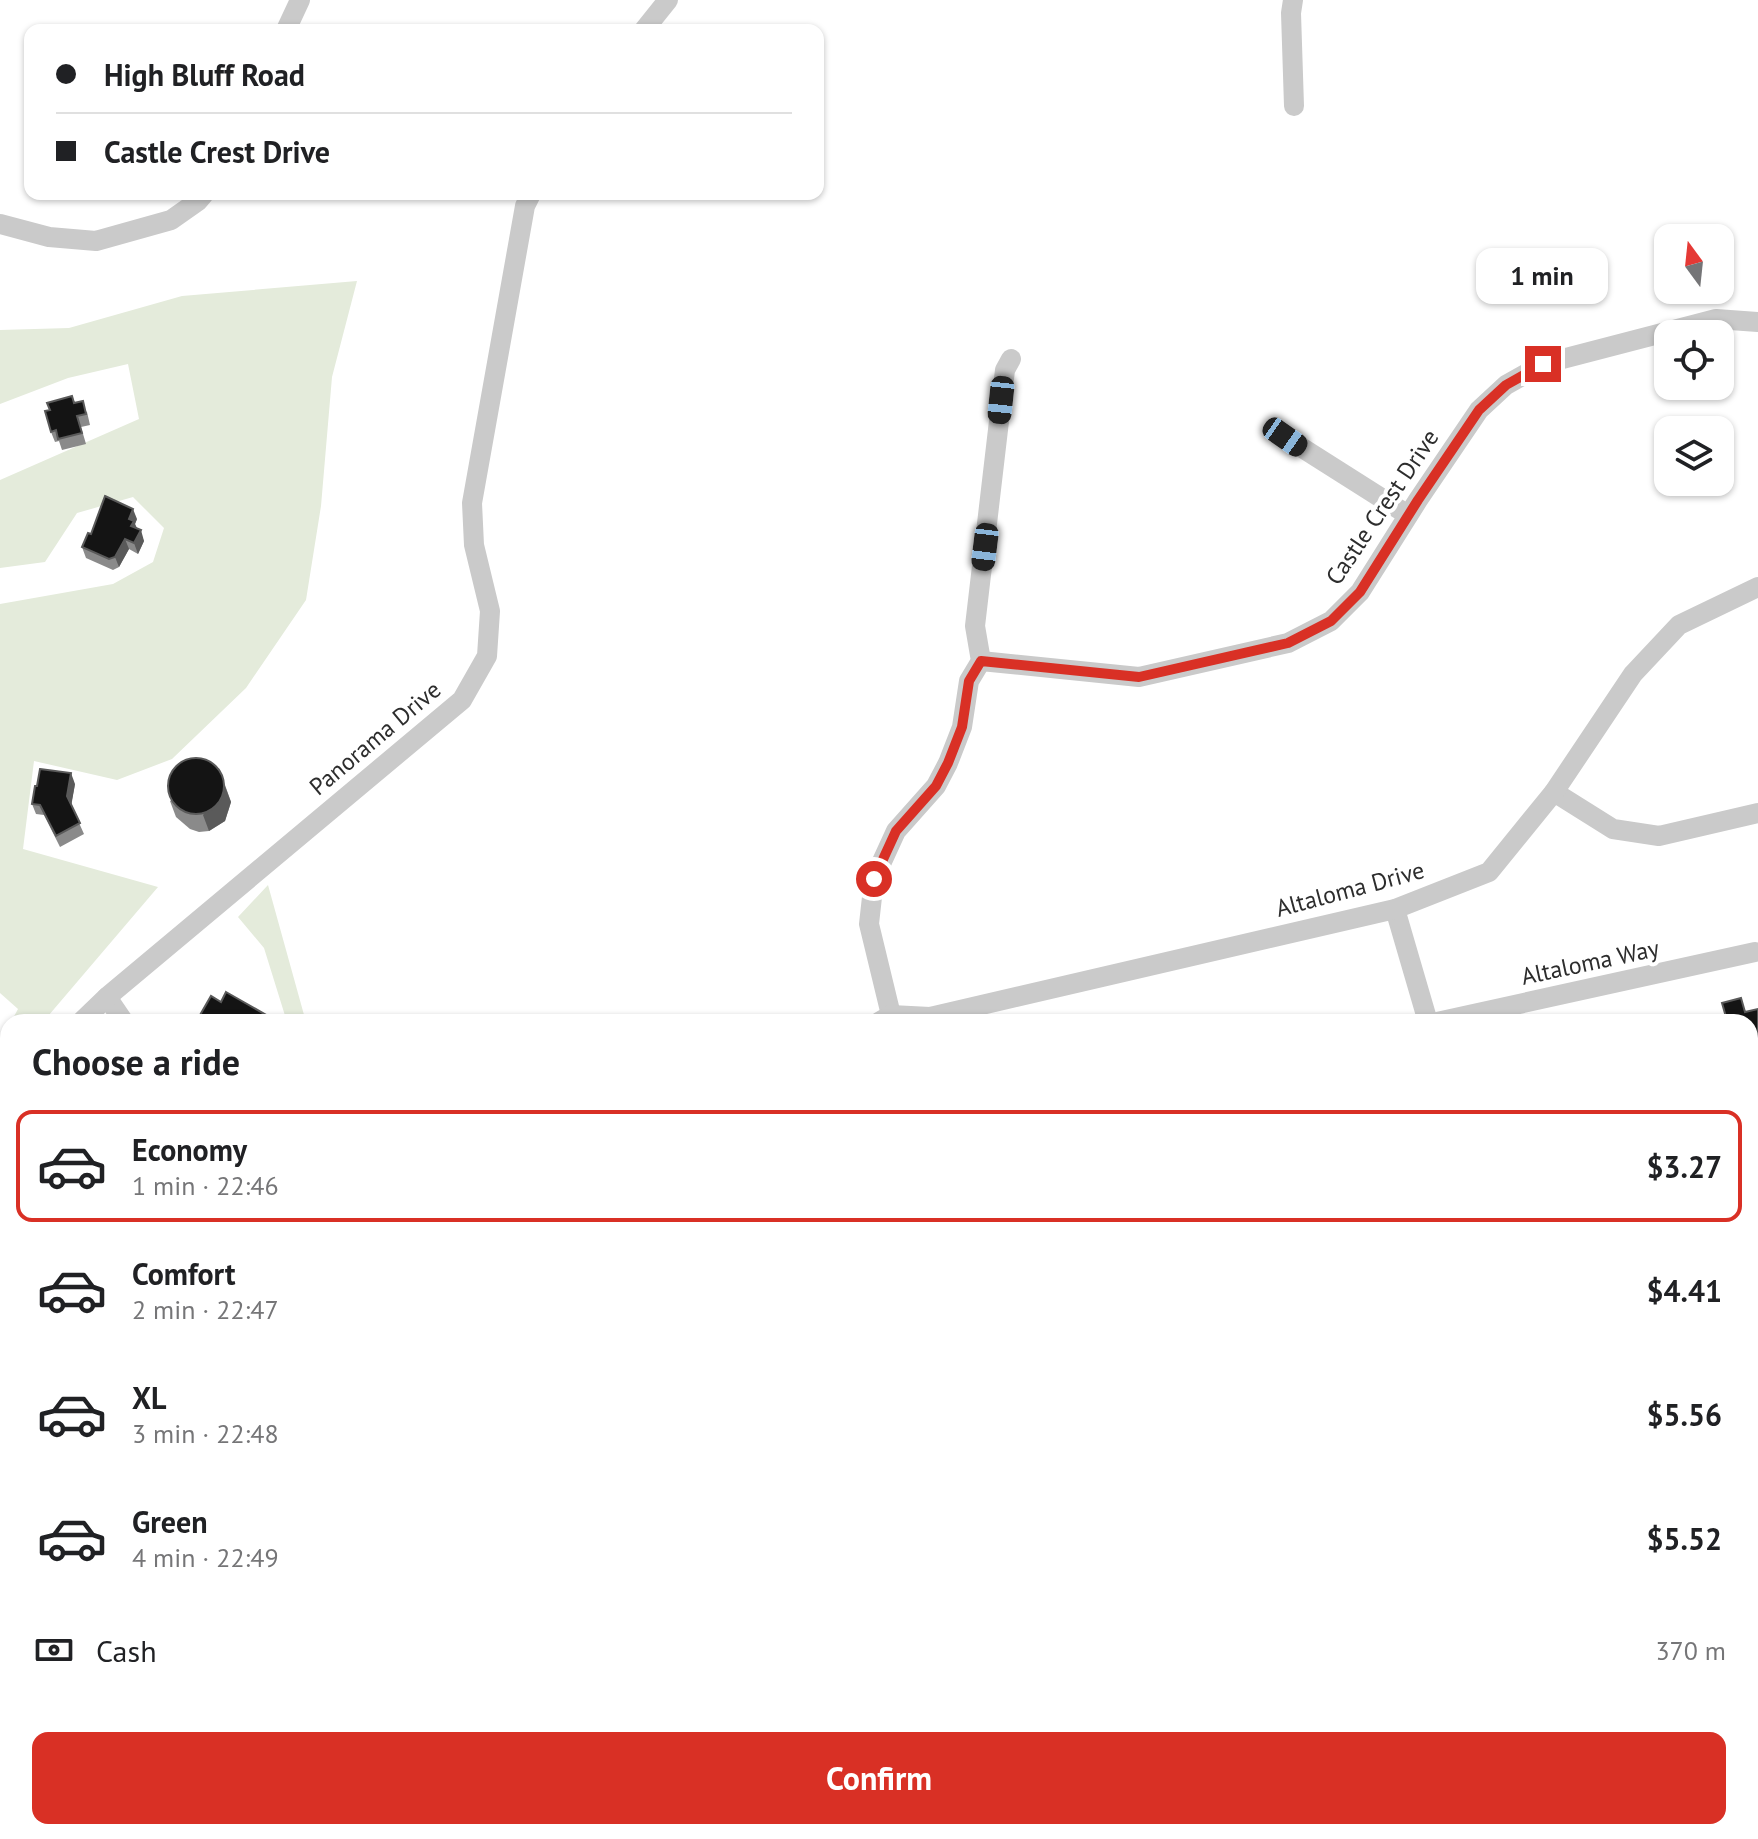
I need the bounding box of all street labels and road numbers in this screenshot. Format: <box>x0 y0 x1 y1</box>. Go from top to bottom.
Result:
street label: Castle Crest Drive <box>1319 423 1445 591</box>
street label: Panorama Drive <box>303 674 447 802</box>
street label: Altaloma Drive <box>1272 854 1428 924</box>
street label: Altaloma Way <box>1518 932 1662 992</box>

